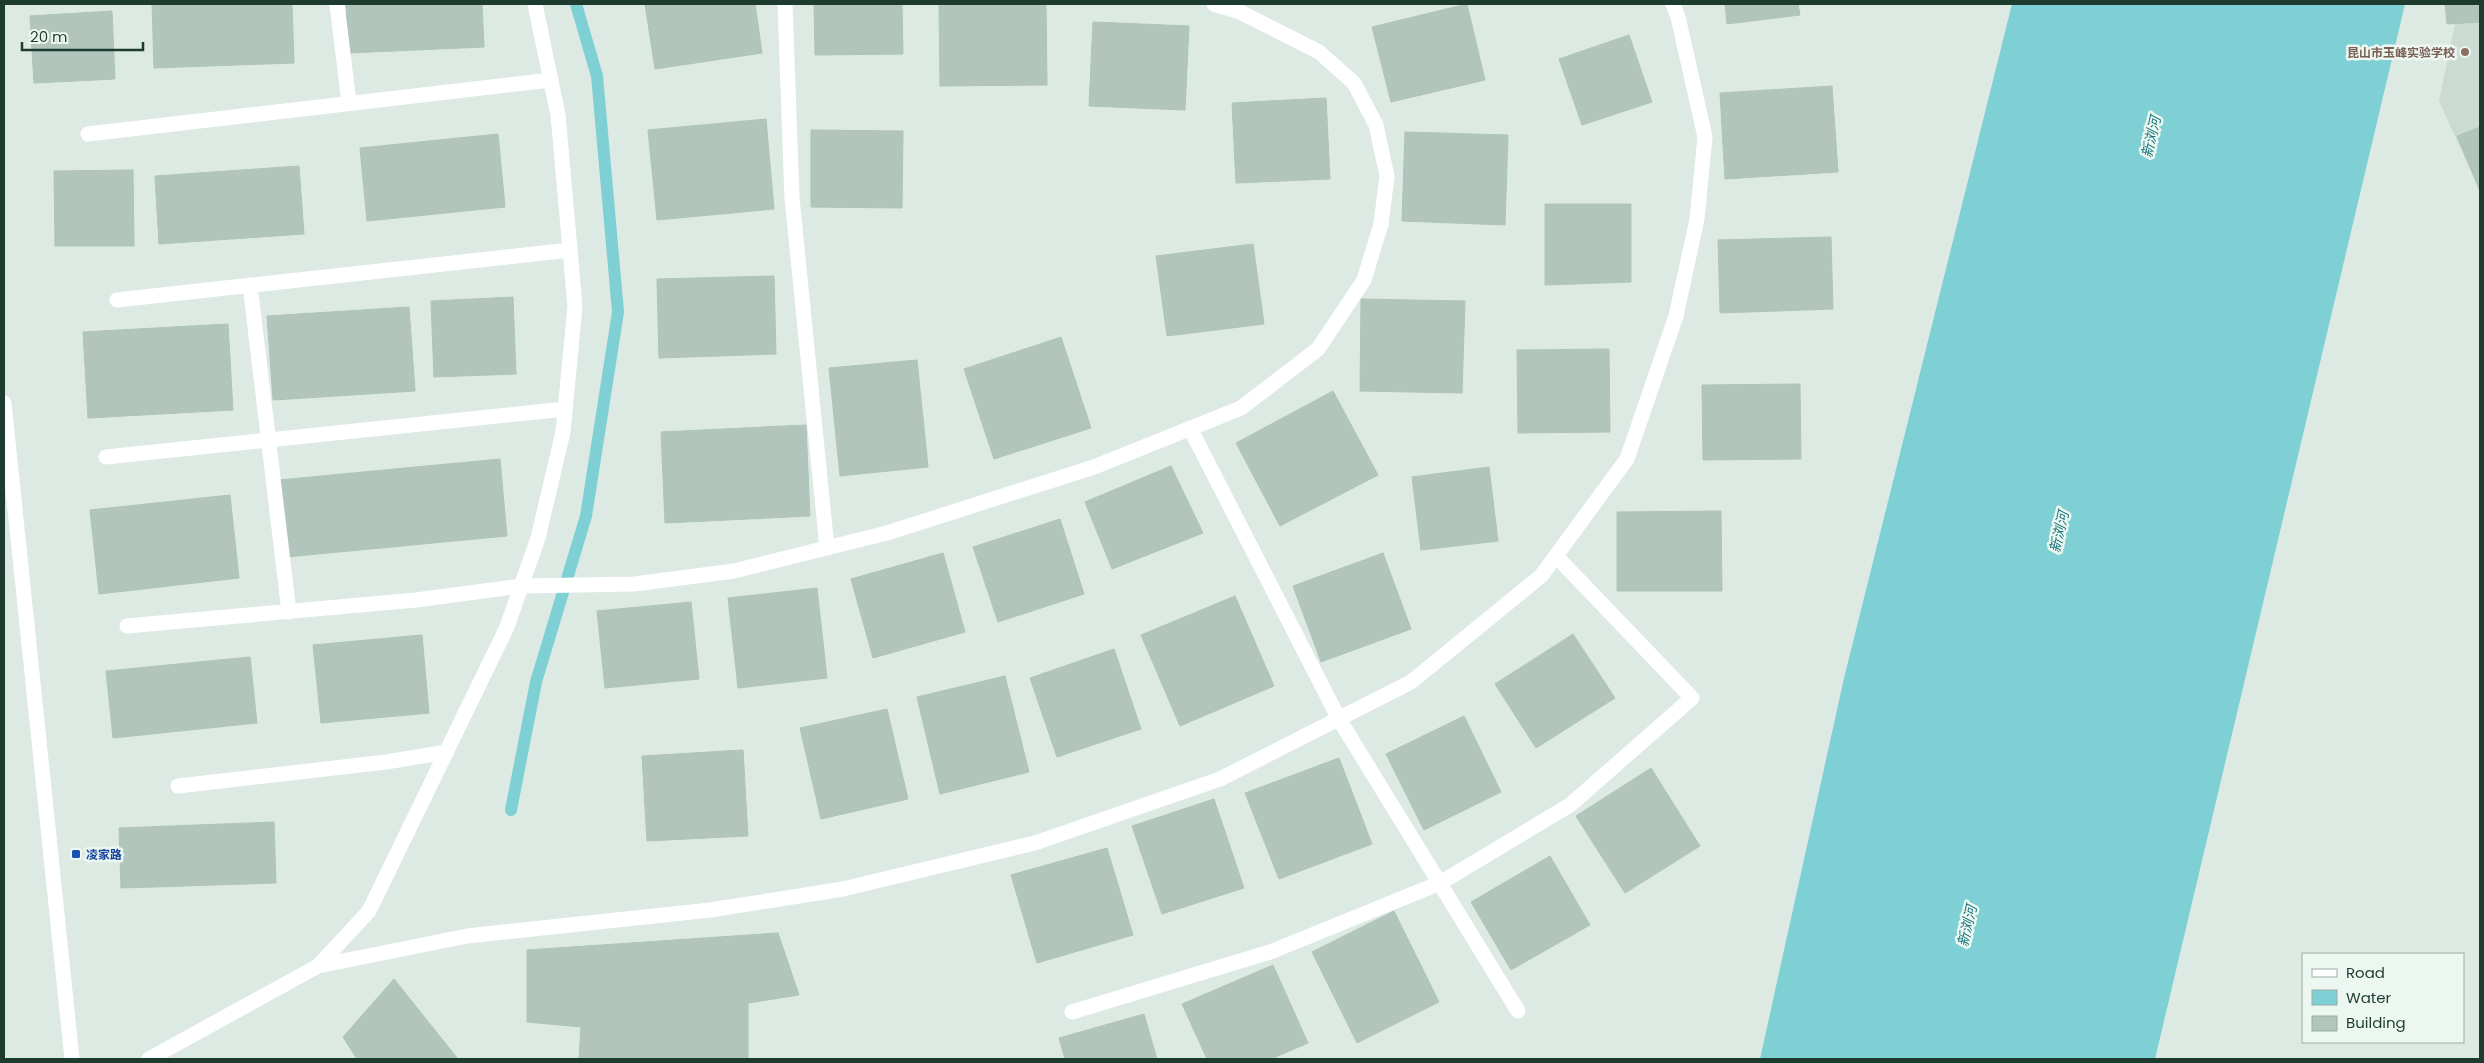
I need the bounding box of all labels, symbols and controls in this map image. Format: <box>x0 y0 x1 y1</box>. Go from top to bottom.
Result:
scale bar <box>22 20 144 52</box>
text: 20 m <box>30 26 68 47</box>
place label: 昆山市玉峰实验学校 <box>2347 44 2455 61</box>
marker: 昆山市玉峰实验学校 <box>2459 46 2471 58</box>
water label: 新浏河 <box>2137 111 2166 160</box>
water label: 新浏河 <box>2045 506 2074 555</box>
place label: 凌家路 <box>86 846 122 863</box>
marker: 凌家路 <box>70 848 82 860</box>
water label: 新浏河 <box>1953 900 1982 949</box>
legend <box>2302 953 2464 1043</box>
text: Road <box>2346 962 2385 983</box>
text: Water <box>2346 987 2392 1008</box>
text: Building <box>2346 1012 2406 1033</box>

